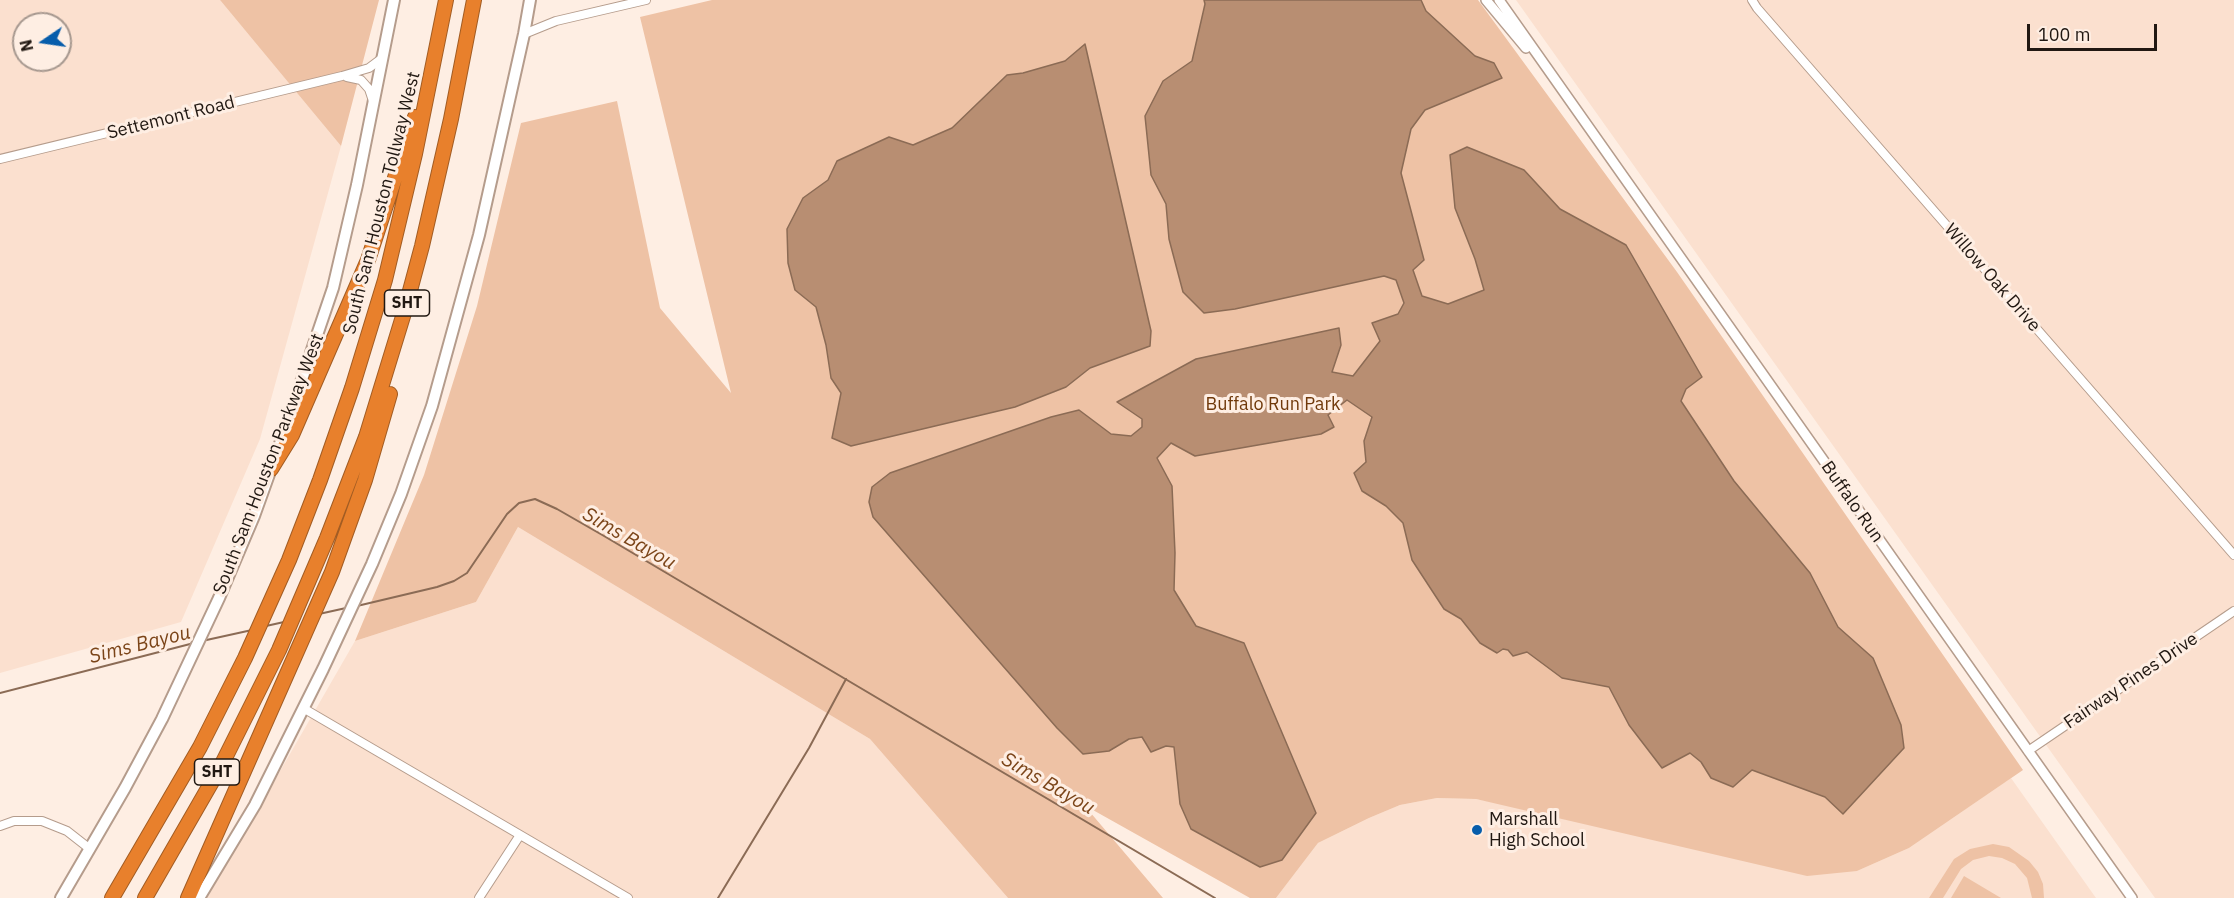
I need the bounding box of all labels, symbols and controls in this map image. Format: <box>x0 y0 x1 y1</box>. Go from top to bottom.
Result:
north arrow <box>12 12 72 72</box>
scale bar <box>2030 12 2160 50</box>
text: 100 m <box>2038 23 2090 46</box>
text: N <box>15 38 37 53</box>
street label: South Sam Houston Tollway West <box>339 69 425 337</box>
street label: Settemont Road <box>105 92 237 144</box>
street label: Willow Oak Drive <box>1939 220 2045 336</box>
road number: SHT <box>384 290 430 316</box>
street label: South Sam Houston Parkway West <box>209 331 329 597</box>
park label: Buffalo Run Park <box>1205 394 1341 416</box>
street label: Buffalo Run <box>1816 457 1888 547</box>
water label: Sims Bayou <box>578 503 680 575</box>
water label: Sims Bayou <box>87 621 193 669</box>
street label: Fairway Pines Drive <box>2060 628 2202 734</box>
water label: Sims Bayou <box>997 748 1099 820</box>
road number: SHT <box>194 759 240 785</box>
place label: Marshall High School <box>1489 809 1585 852</box>
marker: Marshall High School <box>1470 823 1484 837</box>

